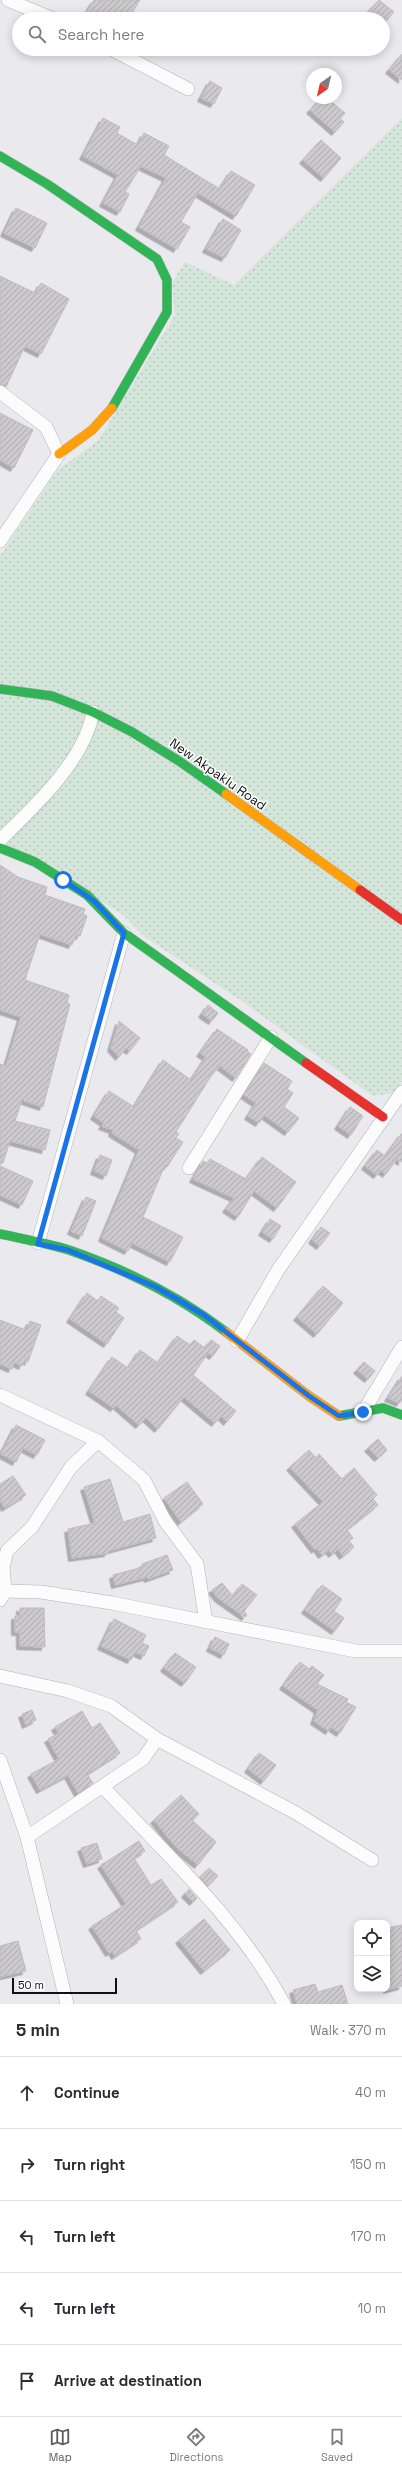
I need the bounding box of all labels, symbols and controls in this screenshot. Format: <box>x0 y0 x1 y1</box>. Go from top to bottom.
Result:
search box <box>12 12 390 56</box>
icon: search <box>26 23 48 45</box>
text: Search here <box>58 25 144 44</box>
north arrow <box>306 68 342 104</box>
street label: New Akpaklu Road <box>166 734 270 814</box>
route start <box>54 871 72 889</box>
route end <box>354 1403 372 1421</box>
map controls <box>354 1920 390 1992</box>
button: locate <box>354 1920 390 1956</box>
button: layers <box>354 1956 390 1992</box>
scale bar <box>12 1976 117 1995</box>
text: 50 m <box>18 1978 44 1992</box>
text: 5 min <box>16 2019 60 2041</box>
text: Walk · 370 m <box>310 2022 386 2039</box>
icon: ahead <box>16 2082 38 2104</box>
text: Continue <box>54 2083 120 2102</box>
text: 40 m <box>355 2084 386 2101</box>
icon: right <box>16 2154 38 2176</box>
text: Turn right <box>54 2155 125 2174</box>
text: 150 m <box>350 2156 386 2173</box>
icon: left <box>16 2226 38 2248</box>
text: Turn left <box>54 2227 116 2246</box>
text: 170 m <box>350 2228 386 2245</box>
icon: left <box>16 2298 38 2320</box>
text: Turn left <box>54 2299 116 2318</box>
text: 10 m <box>358 2300 386 2317</box>
icon: arrive <box>16 2370 38 2392</box>
text: Arrive at destination <box>54 2371 202 2390</box>
tab: Map <box>49 2426 72 2464</box>
tab: Directions <box>169 2426 223 2464</box>
tab: Saved <box>321 2426 353 2464</box>

